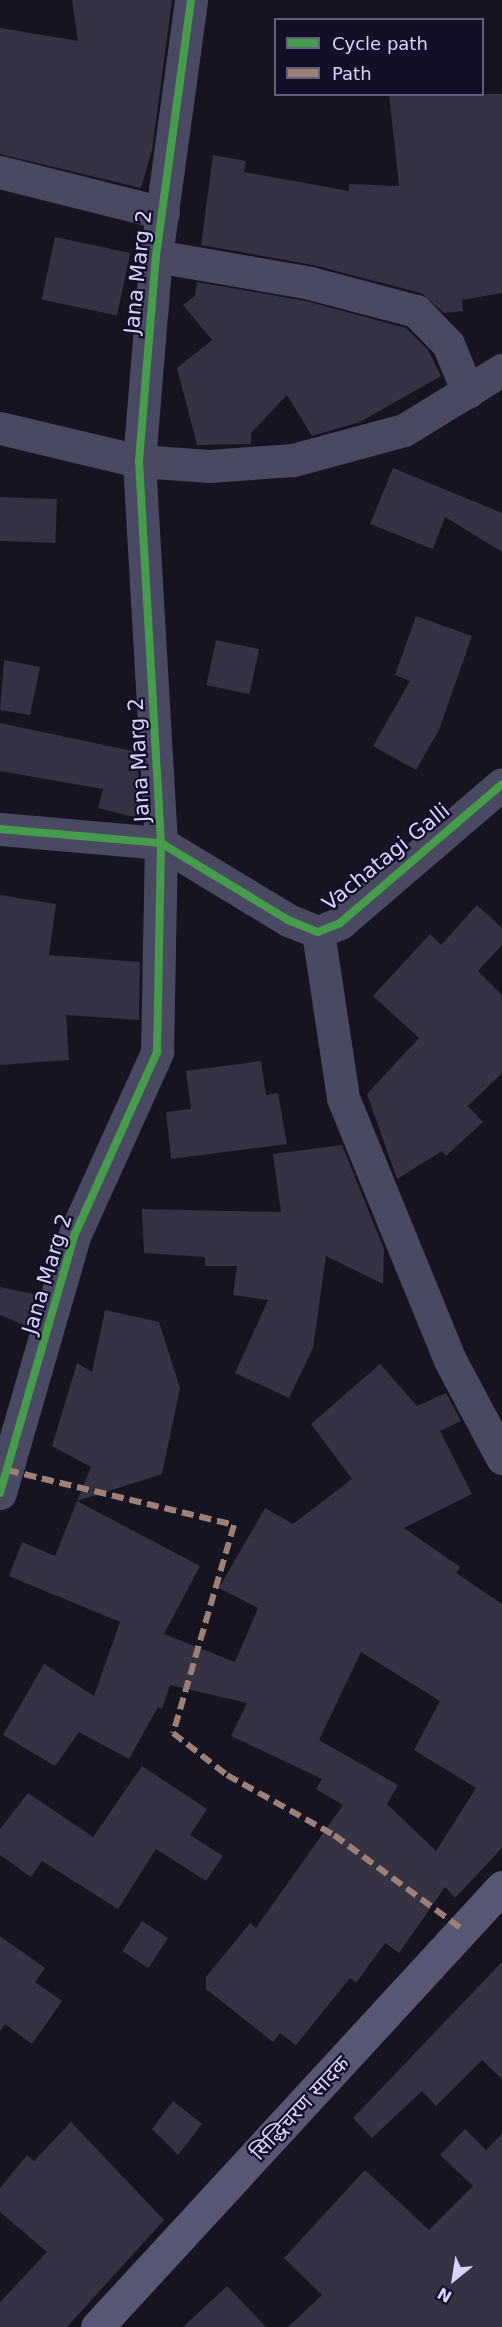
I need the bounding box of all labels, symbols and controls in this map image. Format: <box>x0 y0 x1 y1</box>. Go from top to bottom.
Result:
legend <box>274 18 484 96</box>
text: Cycle path <box>332 33 428 54</box>
text: Path <box>332 63 372 84</box>
street label: Jana Marg 2 <box>119 209 157 335</box>
street label: Jana Marg 2 <box>123 697 155 823</box>
street label: Vachatagi Galli <box>317 798 455 916</box>
street label: Jana Marg 2 <box>17 1211 77 1337</box>
street label: सिद्धिचरण सादक <box>246 2051 354 2165</box>
north arrow <box>424 2249 484 2309</box>
text: N <box>434 2283 455 2307</box>

